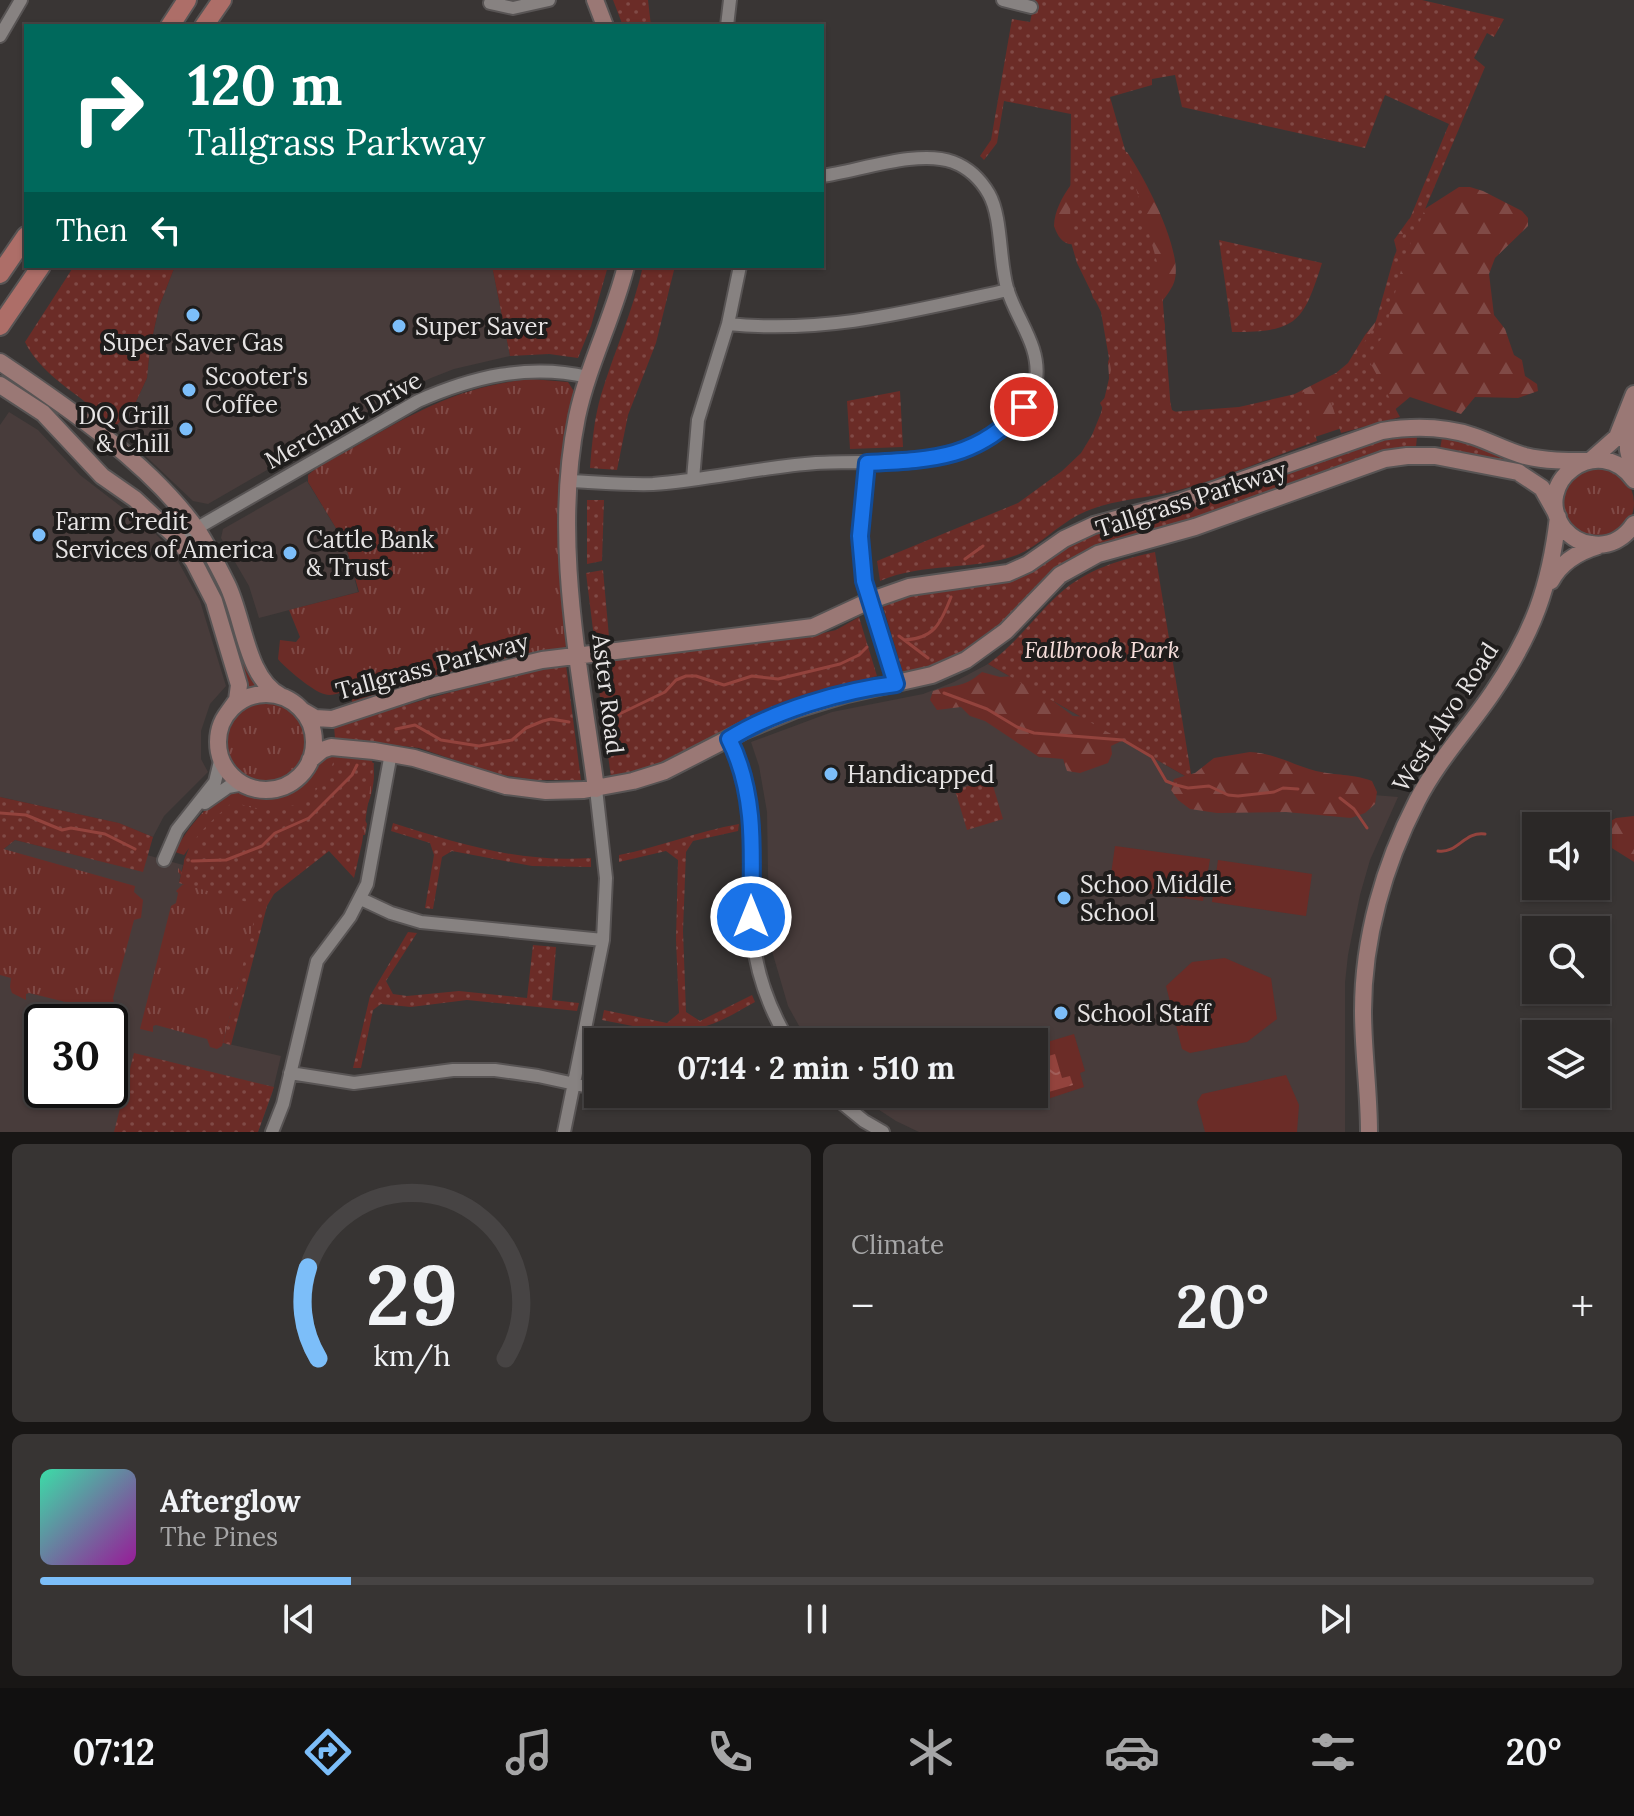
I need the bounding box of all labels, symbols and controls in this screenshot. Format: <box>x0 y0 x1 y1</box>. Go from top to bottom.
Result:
text: 120 m <box>188 49 342 120</box>
icon: right <box>56 56 160 160</box>
text: Tallgrass Parkway <box>188 119 486 165</box>
icon: left <box>144 208 188 252</box>
text: Then <box>56 211 128 249</box>
marker: Super Saver Gas <box>184 306 202 324</box>
place label: Super Saver <box>415 311 549 342</box>
marker: Super Saver <box>390 317 408 335</box>
place label: Super Saver Gas <box>102 327 284 358</box>
place label: Scooter's Coffee <box>205 361 308 420</box>
street label: Merchant Drive <box>259 364 427 476</box>
pin <box>990 373 1058 441</box>
marker: Scooter's Coffee <box>180 381 198 399</box>
icon: arrive <box>1002 385 1046 429</box>
place label: DQ Grill & Chill <box>78 400 170 459</box>
marker: DQ Grill & Chill <box>177 420 195 438</box>
street label: Tallgrass Parkway <box>1092 454 1290 544</box>
place label: Farm Credit Services of America <box>55 506 274 565</box>
place label: Cattle Bank & Trust <box>306 524 435 583</box>
marker: Farm Credit Services of America <box>30 526 48 544</box>
marker: Cattle Bank & Trust <box>281 544 299 562</box>
street label: Tallgrass Parkway <box>332 625 532 707</box>
street label: Aster Road <box>585 631 631 756</box>
park label: Fallbrook Park <box>1024 634 1180 665</box>
street label: West Alvo Road <box>1385 636 1505 798</box>
place label: Handicapped <box>847 759 995 790</box>
marker: Handicapped <box>822 765 840 783</box>
map controls <box>1522 812 1610 1108</box>
button: sound <box>1522 812 1610 900</box>
place label: Schoo Middle School <box>1080 869 1232 928</box>
position arrow <box>709 875 793 959</box>
marker: Schoo Middle School <box>1055 889 1073 907</box>
button: search <box>1522 916 1610 1004</box>
place label: School Staff <box>1077 998 1212 1029</box>
speed limit sign: 30 <box>24 1004 128 1108</box>
marker: School Staff <box>1052 1004 1070 1022</box>
button: layers <box>1522 1020 1610 1108</box>
text: 07:14 · 2 min · 510 m <box>677 1049 955 1087</box>
text: Climate <box>851 1228 944 1261</box>
text: 29 <box>365 1241 458 1348</box>
text: 20° <box>1176 1268 1269 1344</box>
text: − <box>851 1278 874 1334</box>
text: + <box>1571 1278 1594 1334</box>
text: km/h <box>373 1337 450 1374</box>
text: Afterglow <box>160 1482 301 1520</box>
text: The Pines <box>160 1520 278 1553</box>
icon: previous <box>277 1597 321 1641</box>
icon: pause <box>795 1597 839 1641</box>
icon: next <box>1313 1597 1357 1641</box>
icon: directions <box>300 1724 356 1780</box>
icon: music <box>501 1724 557 1780</box>
icon: phone <box>702 1724 758 1780</box>
icon: climate <box>903 1724 959 1780</box>
icon: car <box>1104 1724 1160 1780</box>
icon: filters <box>1305 1724 1361 1780</box>
text: 07:12 <box>72 1729 155 1775</box>
text: 20° <box>1506 1729 1561 1775</box>

